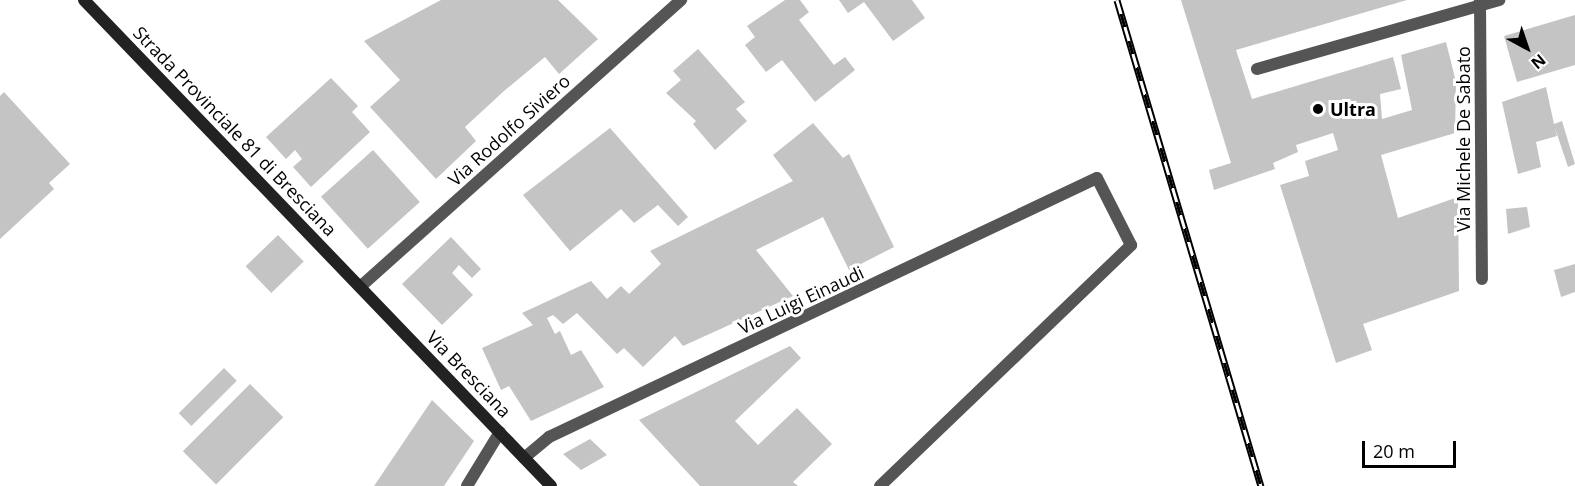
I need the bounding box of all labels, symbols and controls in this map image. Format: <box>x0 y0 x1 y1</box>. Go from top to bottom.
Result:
north arrow <box>1497 18 1557 78</box>
street label: Strada Provinciale 81 di Bresciana <box>129 22 341 240</box>
street label: Via Michele De Sabato <box>1452 46 1474 232</box>
text: N <box>1527 49 1551 74</box>
street label: Via Rodolfo Siviero <box>444 70 574 190</box>
place label: Ultra <box>1330 98 1376 120</box>
marker: Ultra <box>1311 102 1325 116</box>
street label: Via Luigi Einaudi <box>735 261 867 339</box>
street label: Via Bresciana <box>422 326 516 422</box>
scale bar <box>1365 429 1460 467</box>
text: 20 m <box>1373 439 1415 463</box>

